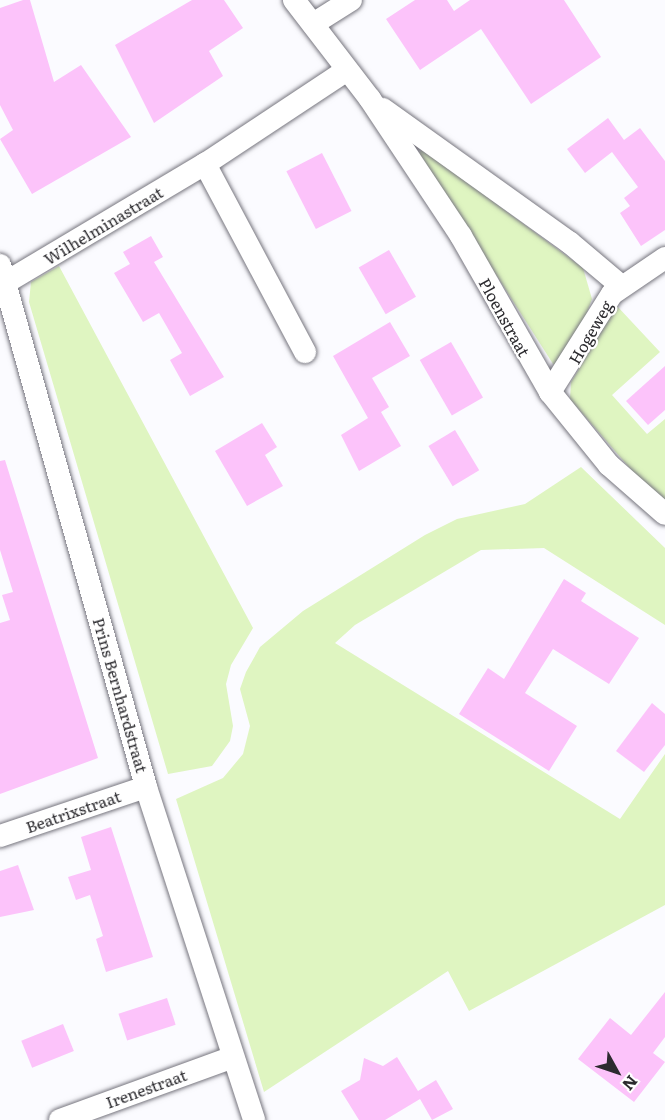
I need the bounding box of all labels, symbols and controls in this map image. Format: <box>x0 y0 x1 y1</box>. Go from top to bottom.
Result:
street label: Wilhelminastraat <box>40 182 166 268</box>
street label: Ploenstraat <box>476 274 534 360</box>
street label: Hogeweg <box>564 297 616 367</box>
street label: Prins Bernhardstraat <box>90 615 152 775</box>
street label: Beatrixstraat <box>23 786 123 836</box>
north arrow <box>587 1042 647 1102</box>
street label: Irenestraat <box>103 1065 189 1111</box>
text: N <box>617 1071 644 1096</box>

